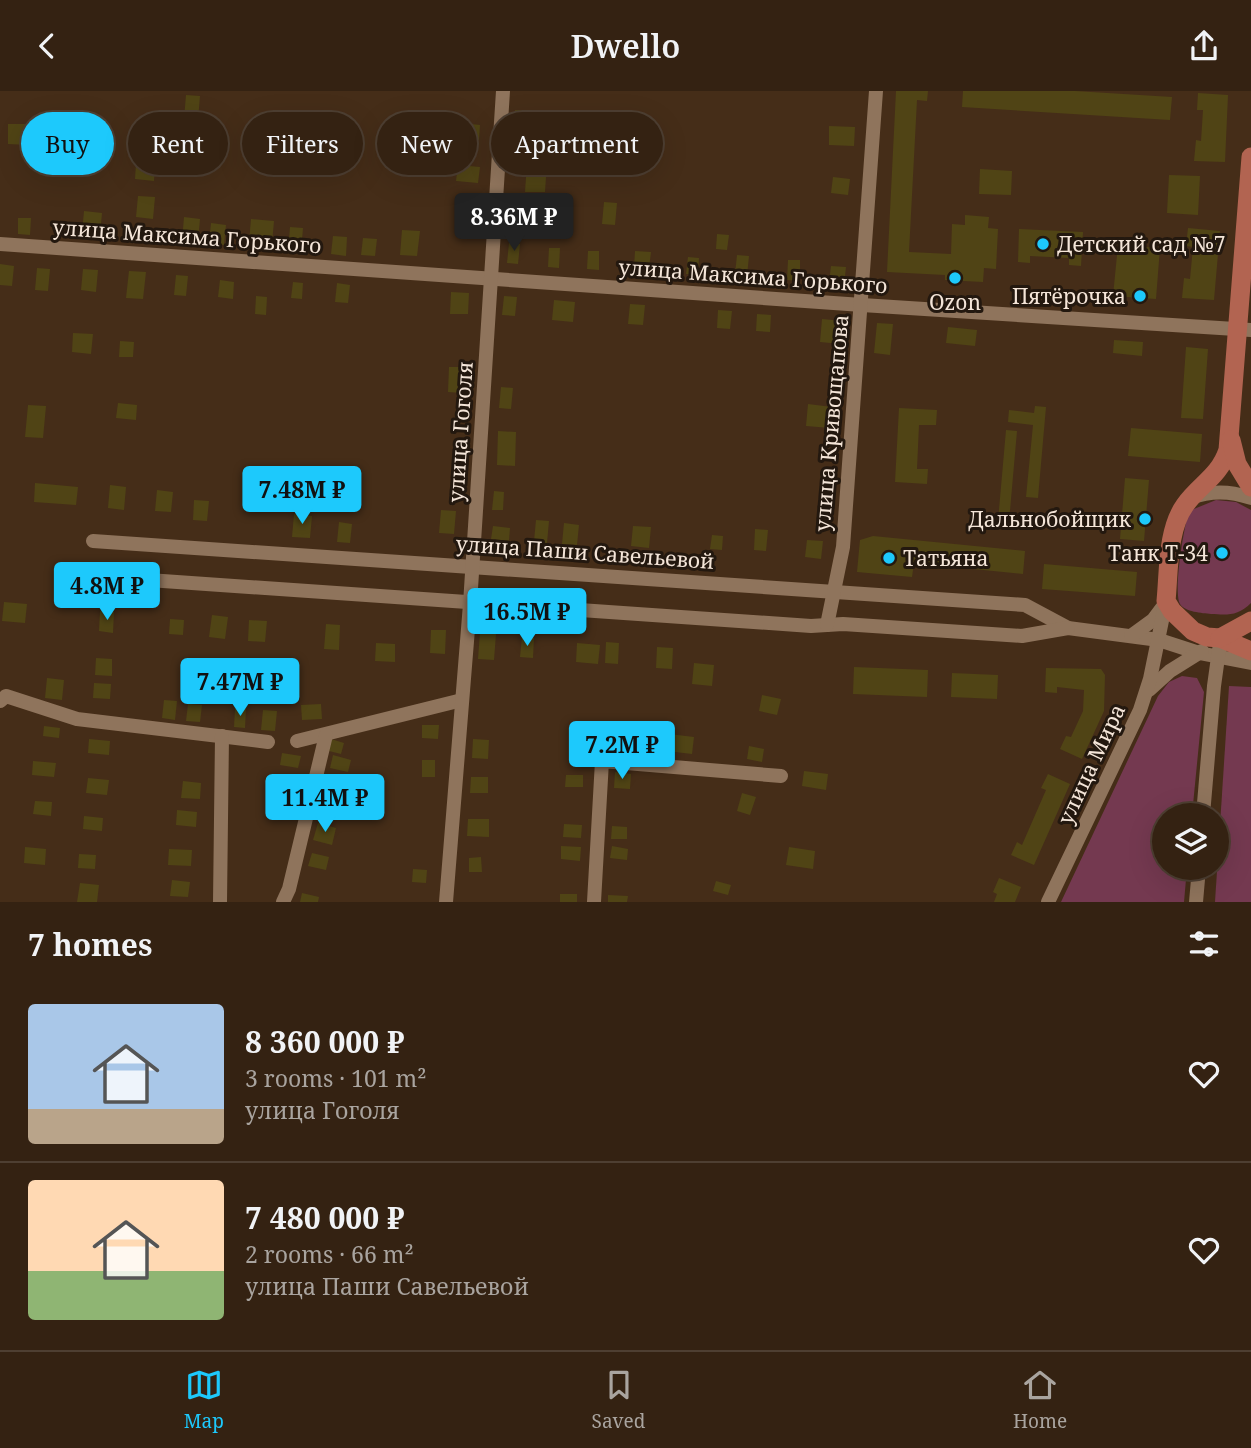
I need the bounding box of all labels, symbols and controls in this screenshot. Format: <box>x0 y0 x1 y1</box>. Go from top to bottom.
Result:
text: Dwello <box>570 24 681 67</box>
icon: back <box>28 27 66 65</box>
icon: share <box>1185 27 1223 65</box>
chip: Buy <box>21 112 114 175</box>
chip: Rent <box>128 112 228 175</box>
chip: Filters <box>242 112 363 175</box>
chip: New <box>377 112 477 175</box>
chip: Apartment <box>491 112 663 175</box>
pin: 8.36M ₽ <box>449 193 579 253</box>
text: 8.36M ₽ <box>470 200 558 232</box>
street label: улица Максима Горького <box>52 213 322 259</box>
place label: Детский сад №7 <box>1057 230 1226 258</box>
marker: Детский сад №7 <box>1035 236 1051 252</box>
street label: улица Максима Горького <box>618 253 888 299</box>
marker: Ozon <box>947 270 963 286</box>
place label: Пятёрочка <box>1012 282 1126 310</box>
place label: Ozon <box>929 288 981 316</box>
marker: Пятёрочка <box>1132 288 1148 304</box>
street label: улица Кривощапова <box>808 313 854 533</box>
street label: улица Гоголя <box>441 361 479 503</box>
pin: 7.48M ₽ <box>237 467 367 526</box>
text: 7.48M ₽ <box>258 473 346 505</box>
place label: Дальнобойщик <box>968 505 1132 533</box>
marker: Дальнобойщик <box>1137 511 1153 527</box>
street label: улица Паши Савельевой <box>455 529 715 575</box>
place label: Танк Т-34 <box>1108 539 1208 567</box>
place label: Татьяна <box>903 544 988 572</box>
marker: Танк Т-34 <box>1214 545 1230 561</box>
marker: Татьяна <box>881 550 897 566</box>
pin: 4.8M ₽ <box>50 563 164 622</box>
text: 4.8M ₽ <box>70 569 144 601</box>
pin: 16.5M ₽ <box>462 589 592 648</box>
text: 16.5M ₽ <box>483 595 571 627</box>
pin: 7.47M ₽ <box>175 659 305 718</box>
text: 7.47M ₽ <box>196 665 284 697</box>
street label: улица Мира <box>1051 699 1131 829</box>
pin: 7.2M ₽ <box>565 721 679 781</box>
text: 7.2M ₽ <box>585 728 659 760</box>
pin: 11.4M ₽ <box>260 775 390 834</box>
text: 11.4M ₽ <box>281 781 369 813</box>
map controls <box>1152 803 1229 880</box>
button: layers <box>1152 803 1229 880</box>
text: 7 homes <box>28 924 152 965</box>
icon: filters <box>1185 925 1223 963</box>
text: 8 360 000 ₽ <box>245 1021 405 1062</box>
icon: home <box>84 1032 168 1116</box>
icon: heart <box>1185 1055 1223 1093</box>
text: 3 rooms · 101 m² <box>245 1062 427 1094</box>
text: улица Гоголя <box>245 1094 400 1126</box>
text: 7 480 000 ₽ <box>245 1197 405 1238</box>
icon: home <box>84 1208 168 1292</box>
icon: heart <box>1185 1231 1223 1269</box>
text: 2 rooms · 66 m² <box>245 1238 414 1270</box>
text: улица Паши Савельевой <box>245 1270 529 1302</box>
tab: Map <box>184 1366 224 1434</box>
tab: Saved <box>592 1366 645 1434</box>
tab: Home <box>1013 1366 1067 1434</box>

